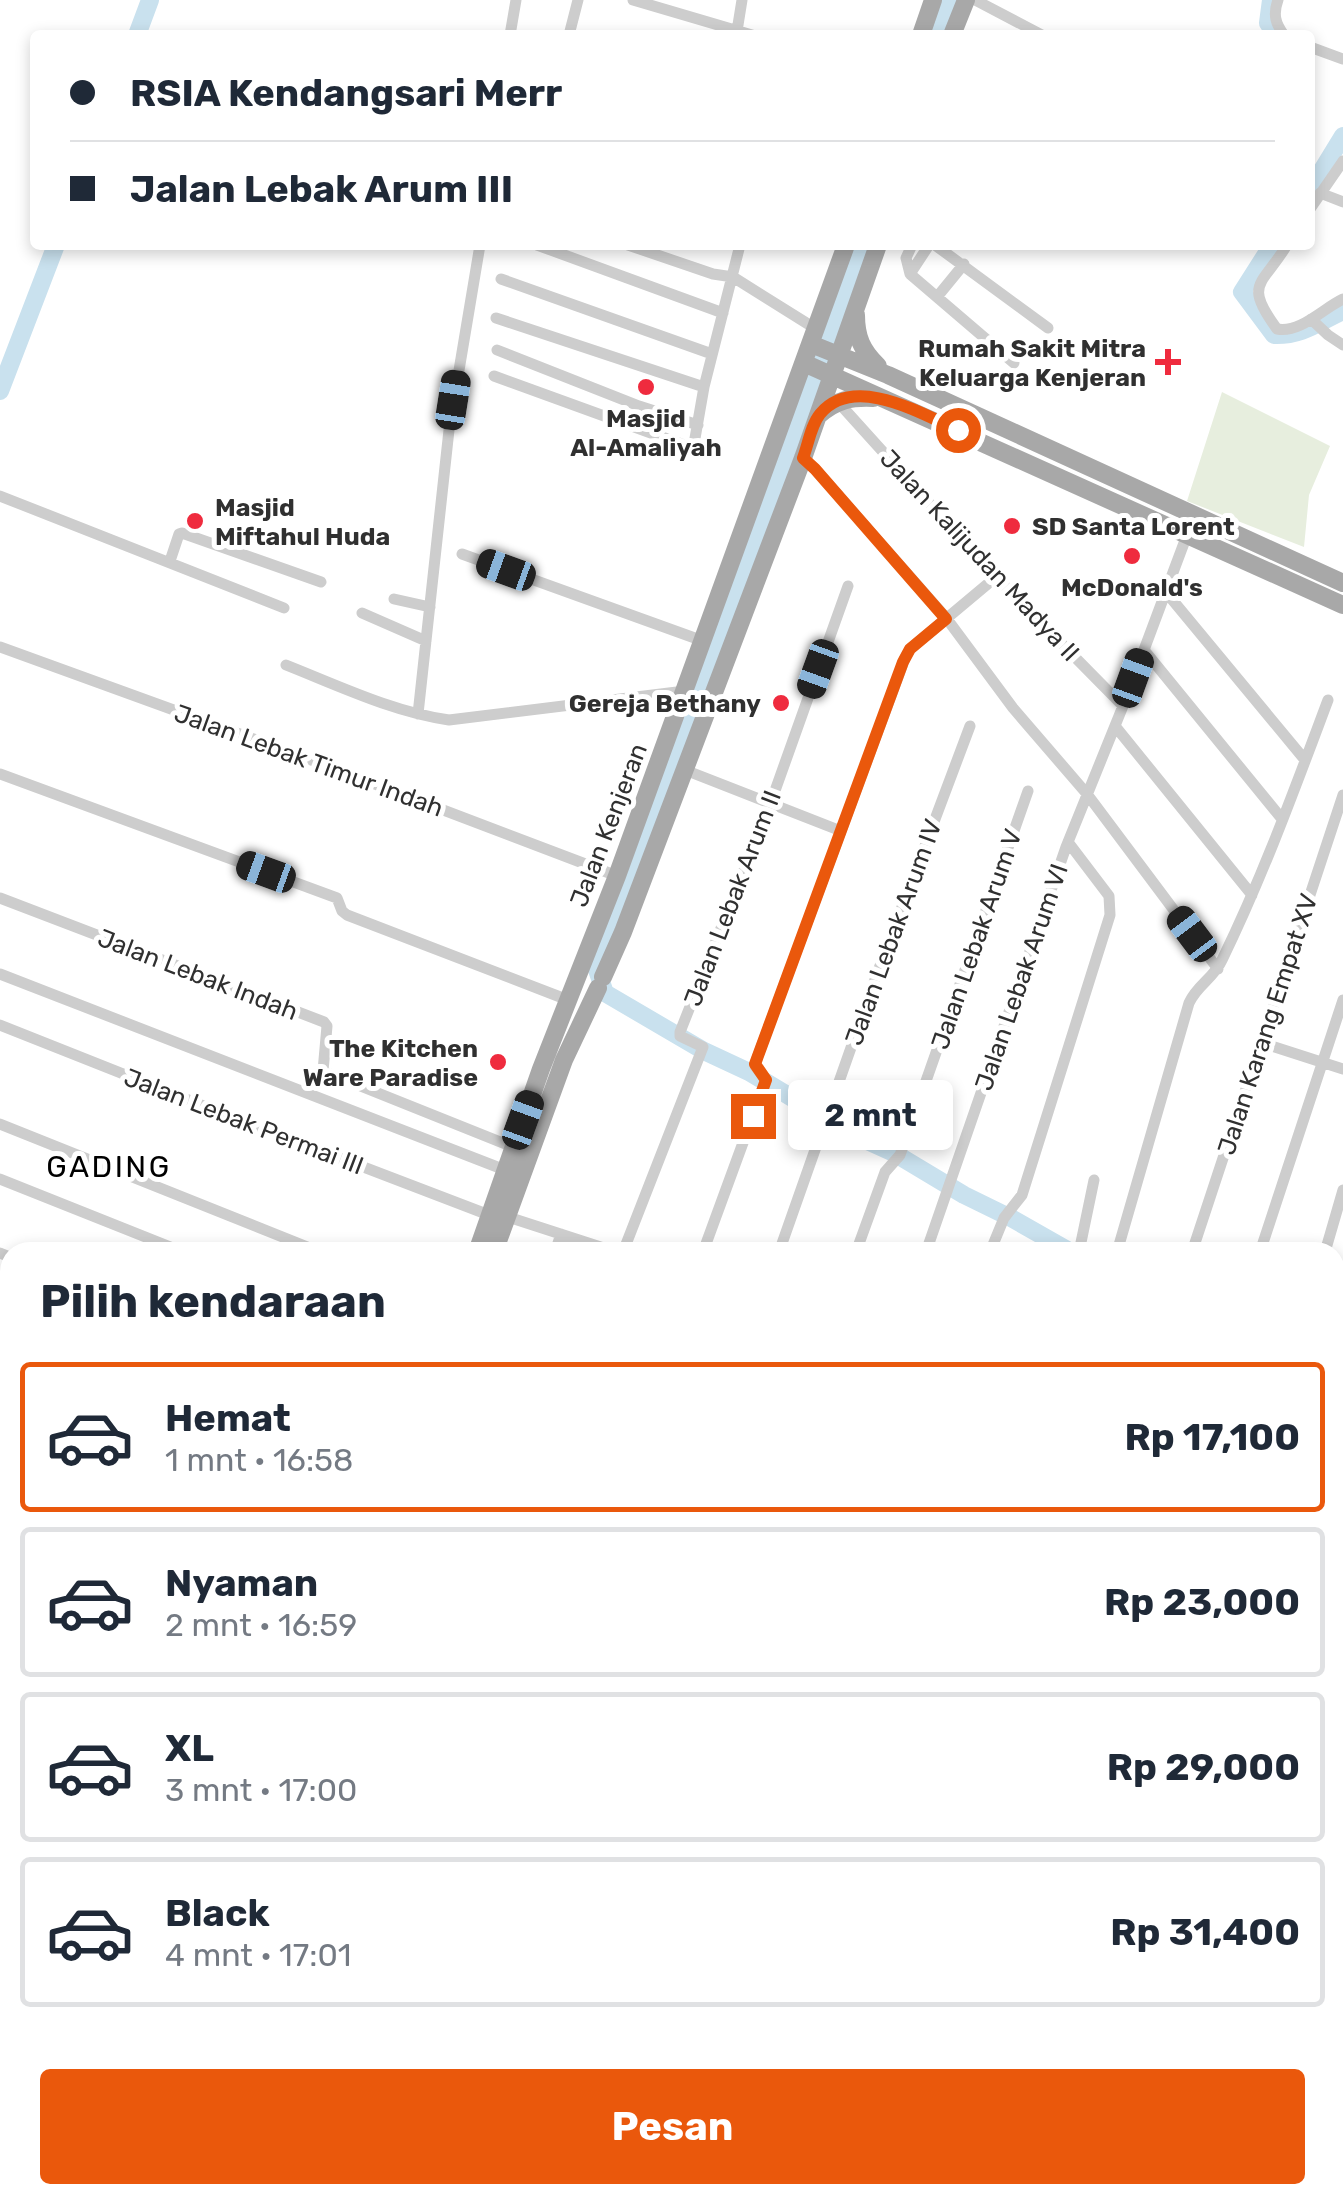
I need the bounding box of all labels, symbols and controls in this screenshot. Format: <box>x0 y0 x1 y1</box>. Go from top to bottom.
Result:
text: RSIA Kendangsari Merr <box>130 70 562 116</box>
text: Jalan Lebak Arum III <box>130 166 513 212</box>
place label: Rumah Sakit Mitra Keluarga Kenjeran <box>918 334 1146 392</box>
marker: Rumah Sakit Mitra Keluarga Kenjeran <box>1155 349 1181 375</box>
car <box>433 368 473 432</box>
marker: Masjid Al-Amaliyah <box>635 376 657 398</box>
place label: Masjid Al-Amaliyah <box>570 404 722 462</box>
route start <box>936 408 981 453</box>
street label: Jalan Kalijudan Madya II <box>874 444 1085 667</box>
place label: Masjid Miftahul Huda <box>215 493 390 551</box>
marker: Masjid Miftahul Huda <box>184 510 206 532</box>
place label: SD Santa Lorent <box>1032 512 1235 541</box>
marker: SD Santa Lorent <box>1001 515 1023 537</box>
marker: McDonald's <box>1121 545 1143 567</box>
car <box>473 546 539 594</box>
place label: McDonald's <box>1061 573 1203 602</box>
car <box>794 636 842 702</box>
car <box>1109 645 1157 711</box>
place label: Gereja Bethany <box>569 689 761 718</box>
marker: Gereja Bethany <box>770 692 792 714</box>
street label: Jalan Lebak Timur Indah <box>170 698 447 823</box>
street label: Jalan Kenjeran <box>564 739 653 911</box>
street label: Jalan Lebak Arum II <box>678 786 787 1010</box>
street label: Jalan Lebak Arum IV <box>839 815 948 1049</box>
street label: Jalan Lebak Arum V <box>925 825 1028 1053</box>
car <box>233 848 299 896</box>
street label: Jalan Lebak Arum VI <box>969 860 1074 1094</box>
street label: Jalan Karang Empat XV <box>1212 890 1323 1158</box>
car <box>1162 901 1222 967</box>
street label: Jalan Lebak Indah <box>94 923 302 1026</box>
place label: The Kitchen Ware Paradise <box>303 1034 478 1092</box>
marker: The Kitchen Ware Paradise <box>487 1051 509 1073</box>
street label: Jalan Lebak Permai III <box>120 1062 368 1181</box>
callout: 2 mnt <box>788 1081 953 1151</box>
car <box>499 1087 547 1153</box>
route end <box>731 1094 776 1139</box>
text: 2 mnt <box>824 1096 917 1134</box>
district label: GADING <box>46 1149 172 1185</box>
text: Pilih kendaraan <box>40 1275 386 1328</box>
icon: car <box>45 1392 135 1482</box>
text: Hemat <box>165 1395 291 1441</box>
text: Rp 17,100 <box>1125 1414 1300 1460</box>
text: 1 mnt · 16:58 <box>165 1441 353 1479</box>
icon: car <box>45 1557 135 1647</box>
text: Nyaman <box>165 1560 318 1606</box>
text: Rp 23,000 <box>1104 1579 1300 1625</box>
text: 2 mnt · 16:59 <box>165 1606 357 1644</box>
icon: car <box>45 1722 135 1812</box>
text: XL <box>165 1725 214 1771</box>
text: Rp 29,000 <box>1107 1744 1300 1790</box>
text: 3 mnt · 17:00 <box>165 1771 357 1809</box>
icon: car <box>45 1887 135 1977</box>
text: Black <box>165 1890 270 1936</box>
text: Rp 31,400 <box>1110 1909 1300 1955</box>
text: 4 mnt · 17:01 <box>165 1936 351 1974</box>
button: Pesan <box>40 2069 1305 2184</box>

